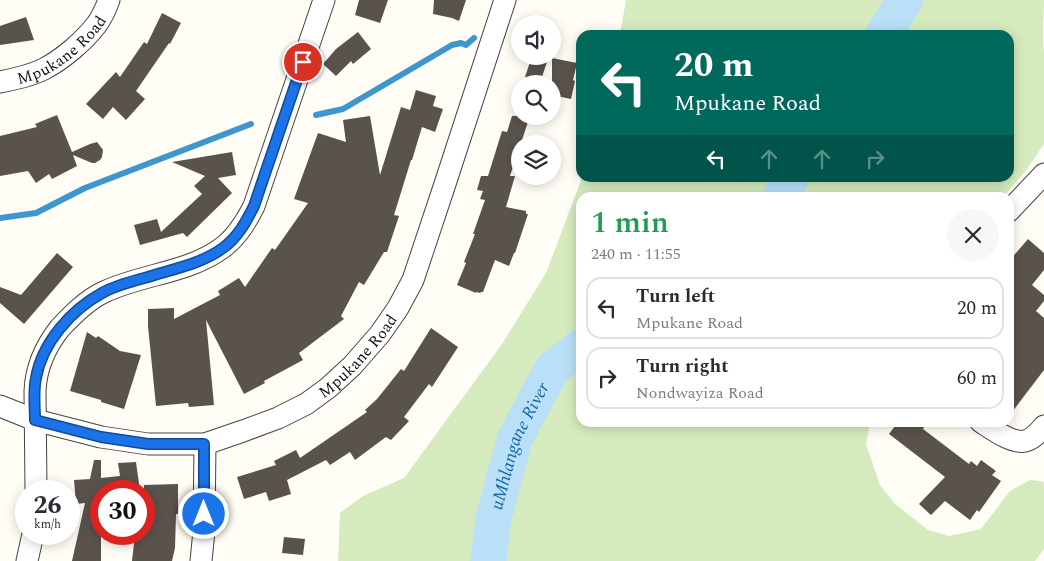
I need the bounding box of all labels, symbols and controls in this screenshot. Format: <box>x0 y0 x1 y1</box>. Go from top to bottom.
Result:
street label: Mpukane Road <box>14 11 113 91</box>
map controls <box>511 15 561 185</box>
button: sound <box>511 15 561 65</box>
text: 20 m <box>674 39 754 92</box>
pin <box>282 41 324 83</box>
icon: arrive <box>289 48 317 76</box>
icon: left <box>591 50 656 115</box>
button: search <box>511 75 561 125</box>
text: Mpukane Road <box>674 87 821 120</box>
button: layers <box>511 135 561 185</box>
icon: left <box>702 145 730 173</box>
icon: ahead <box>755 145 783 173</box>
icon: ahead <box>808 145 836 173</box>
icon: right <box>861 145 889 173</box>
text: 1 min <box>591 200 669 246</box>
button: close <box>947 209 999 261</box>
text: 240 m · 11:55 <box>591 242 681 266</box>
text: Turn left <box>636 282 715 311</box>
icon: left <box>593 294 621 322</box>
text: 20 m <box>957 294 997 323</box>
street label: Mpukane Road <box>313 310 403 404</box>
text: Mpukane Road <box>636 311 743 335</box>
text: Turn right <box>636 352 729 381</box>
icon: right <box>593 364 621 392</box>
text: 60 m <box>957 364 997 393</box>
water label: uMhlangane River <box>483 377 557 513</box>
text: Nondwayiza Road <box>636 381 764 405</box>
speed limit sign: 30 <box>90 480 155 545</box>
text: 26 <box>33 487 62 525</box>
position arrow <box>177 487 229 539</box>
text: km/h <box>34 515 61 534</box>

